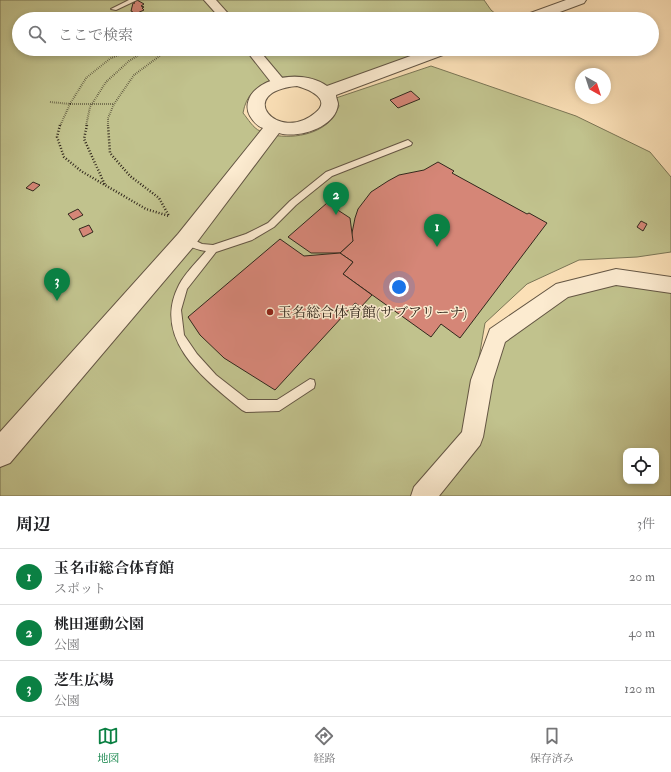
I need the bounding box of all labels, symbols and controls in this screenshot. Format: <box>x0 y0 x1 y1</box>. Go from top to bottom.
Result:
search box <box>12 12 659 56</box>
icon: search <box>26 23 48 45</box>
text: ここで検索 <box>58 26 133 45</box>
north arrow <box>575 68 611 104</box>
pin: 2 <box>323 182 349 215</box>
pin: 1 <box>424 214 450 247</box>
pin: 3 <box>44 268 70 301</box>
your location <box>389 277 409 297</box>
place label: 玉名総合体育館(サブアリーナ) <box>278 304 467 321</box>
marker: 玉名総合体育館(サブアリーナ) <box>265 307 275 317</box>
map controls <box>623 448 659 484</box>
button: locate <box>623 448 659 484</box>
text: 周辺 <box>16 514 50 535</box>
text: 3件 <box>637 516 655 532</box>
text: 玉名市総合体育館 <box>54 559 174 578</box>
text: 1 <box>27 569 31 585</box>
text: 20 m <box>629 569 655 585</box>
text: スポット <box>54 581 106 597</box>
text: 桃田運動公園 <box>54 615 144 634</box>
text: 2 <box>26 625 32 641</box>
text: 40 m <box>629 625 655 641</box>
text: 公園 <box>54 637 80 653</box>
text: 芝生広場 <box>54 671 114 690</box>
text: 3 <box>27 681 32 697</box>
text: 120 m <box>624 681 655 697</box>
text: 公園 <box>54 693 80 709</box>
tab: 地図 <box>97 725 119 765</box>
tab: 経路 <box>313 725 335 765</box>
tab: 保存済み <box>530 725 574 765</box>

